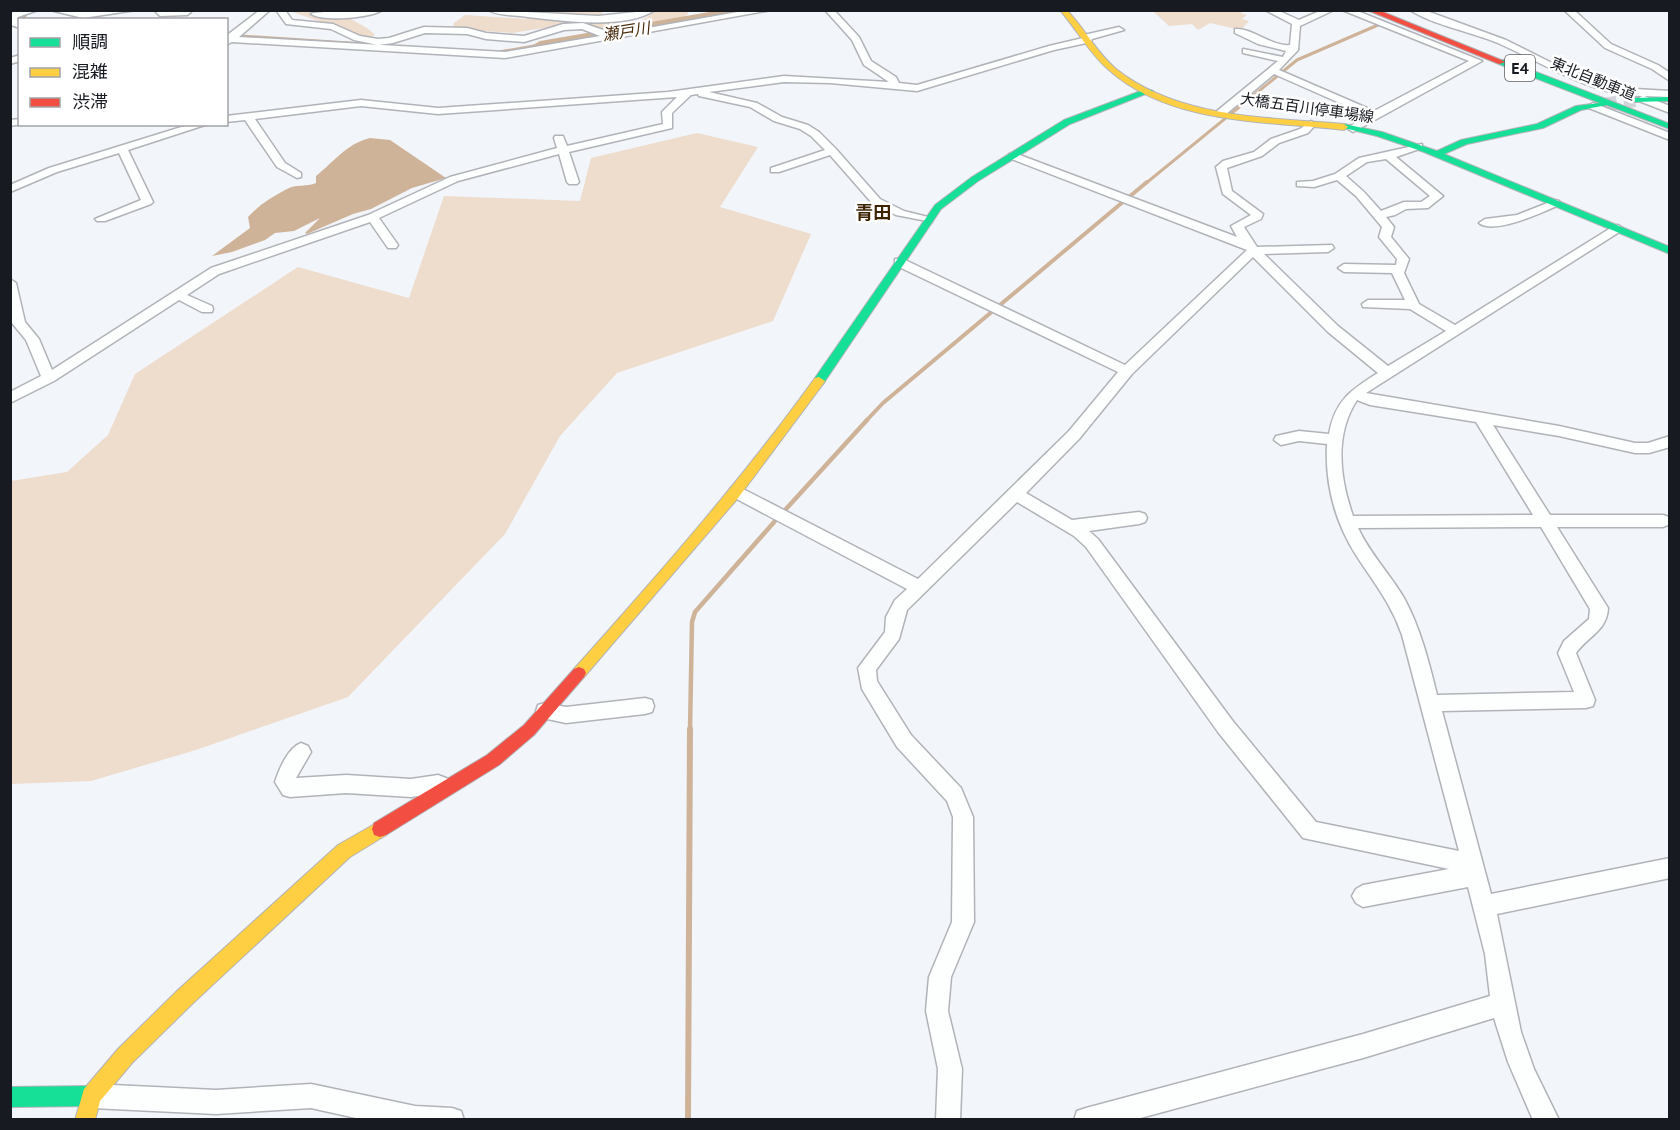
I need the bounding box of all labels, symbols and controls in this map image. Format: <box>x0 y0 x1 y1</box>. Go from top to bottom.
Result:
water label: 瀬戸川 <box>601 17 653 45</box>
legend <box>18 18 228 126</box>
text: 順調 <box>72 30 108 53</box>
street label: 東北自動車道 <box>1548 53 1638 104</box>
road number: E4 <box>1505 55 1535 81</box>
text: 混雑 <box>72 60 108 83</box>
street label: 大橋五百川停車場線 <box>1239 89 1375 126</box>
text: 渋滞 <box>72 90 108 113</box>
district label: 青田 <box>855 201 891 224</box>

